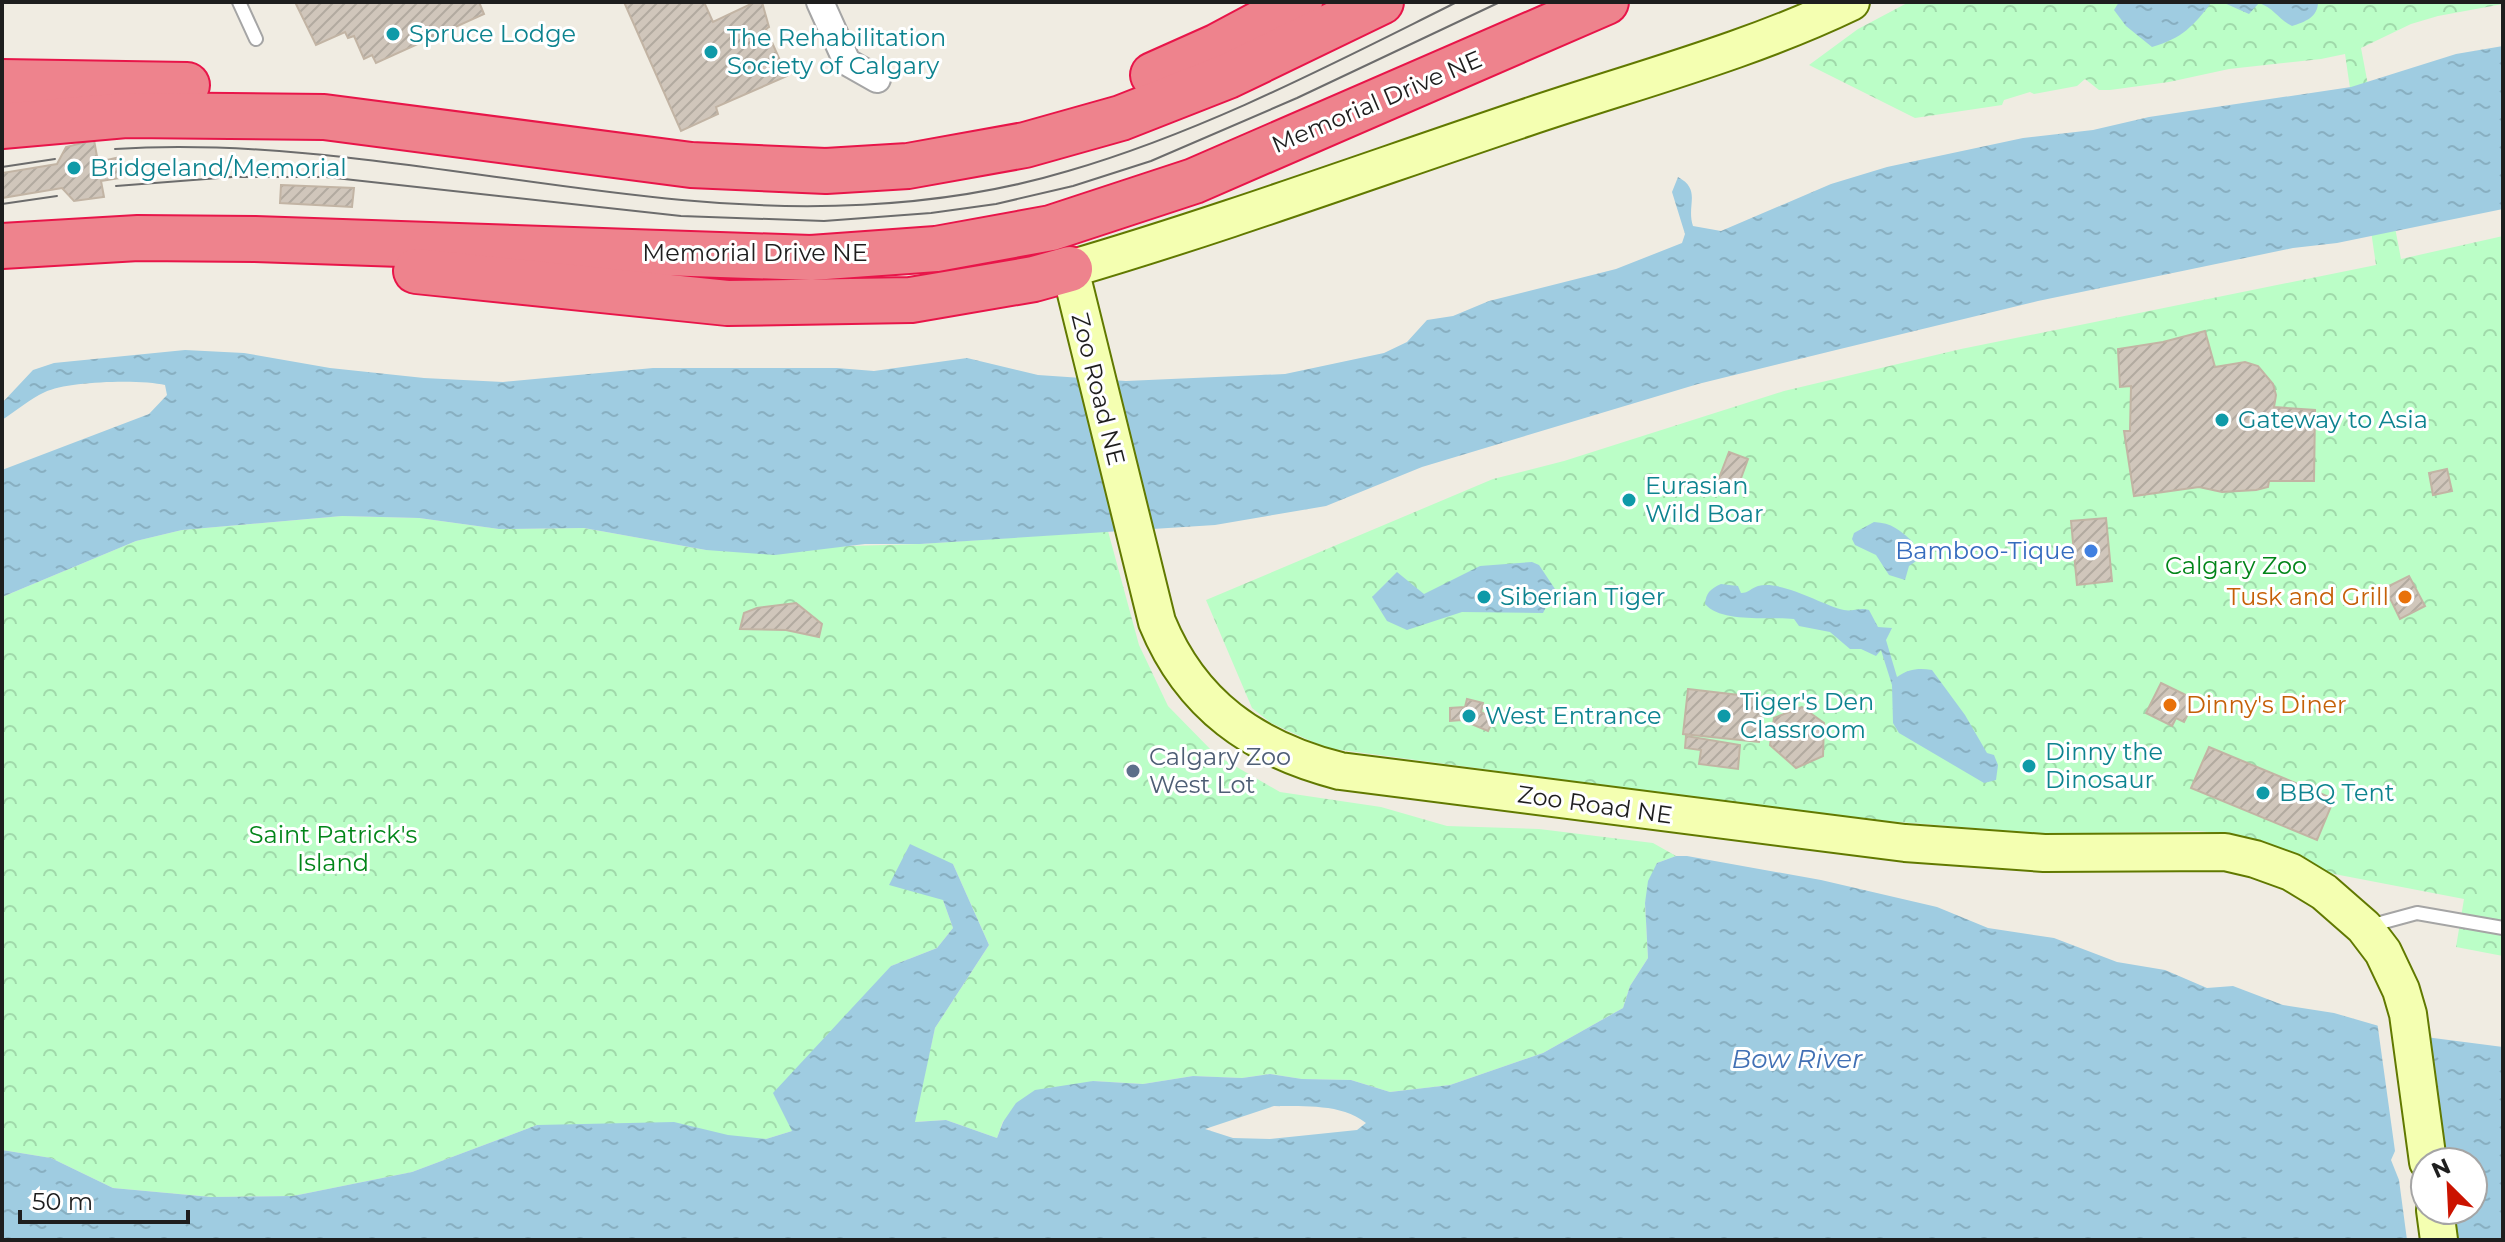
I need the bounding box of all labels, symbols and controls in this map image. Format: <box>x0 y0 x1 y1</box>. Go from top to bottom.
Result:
place label: Spruce Lodge <box>409 19 576 48</box>
place label: The Rehabilitation Society of Calgary <box>727 23 946 80</box>
marker: Spruce Lodge <box>384 25 402 43</box>
marker: The Rehabilitation Society of Calgary <box>702 43 720 61</box>
street label: Memorial Drive NE <box>1267 44 1486 159</box>
place label: Bridgeland/Memorial <box>90 153 347 182</box>
marker: Bridgeland/Memorial <box>65 159 83 177</box>
street label: Memorial Drive NE <box>642 238 868 267</box>
street label: Zoo Road NE <box>1066 310 1131 468</box>
place label: Gateway to Asia <box>2238 405 2428 434</box>
marker: Gateway to Asia <box>2213 411 2231 429</box>
place label: Eurasian Wild Boar <box>1645 471 1764 528</box>
marker: Eurasian Wild Boar <box>1620 491 1638 509</box>
place label: Bamboo-Tique <box>1895 536 2075 565</box>
marker: Bamboo-Tique <box>2082 542 2100 560</box>
park label: Calgary Zoo <box>2165 551 2307 580</box>
place label: Siberian Tiger <box>1500 582 1665 611</box>
place label: Tusk and Grill <box>2227 582 2389 611</box>
marker: Siberian Tiger <box>1475 588 1493 606</box>
marker: Tusk and Grill <box>2396 588 2414 606</box>
place label: Tiger's Den Classroom <box>1740 687 1874 744</box>
place label: Dinny's Diner <box>2186 690 2347 719</box>
marker: Dinny's Diner <box>2161 696 2179 714</box>
place label: West Entrance <box>1485 701 1661 730</box>
marker: West Entrance <box>1460 707 1478 725</box>
marker: Tiger's Den Classroom <box>1715 707 1733 725</box>
place label: Dinny the Dinosaur <box>2045 737 2163 794</box>
place label: Calgary Zoo West Lot <box>1149 742 1291 799</box>
marker: Dinny the Dinosaur <box>2020 757 2038 775</box>
marker: Calgary Zoo West Lot <box>1124 762 1142 780</box>
place label: BBQ Tent <box>2279 778 2395 807</box>
street label: Zoo Road NE <box>1516 779 1674 830</box>
marker: BBQ Tent <box>2254 784 2272 802</box>
park label: Saint Patrick's Island <box>249 820 417 877</box>
water label: Bow River <box>1732 1043 1863 1075</box>
north arrow <box>2409 1146 2489 1226</box>
text: N <box>2427 1152 2455 1184</box>
scale bar <box>20 1174 188 1224</box>
text: 50 m <box>32 1187 93 1216</box>

